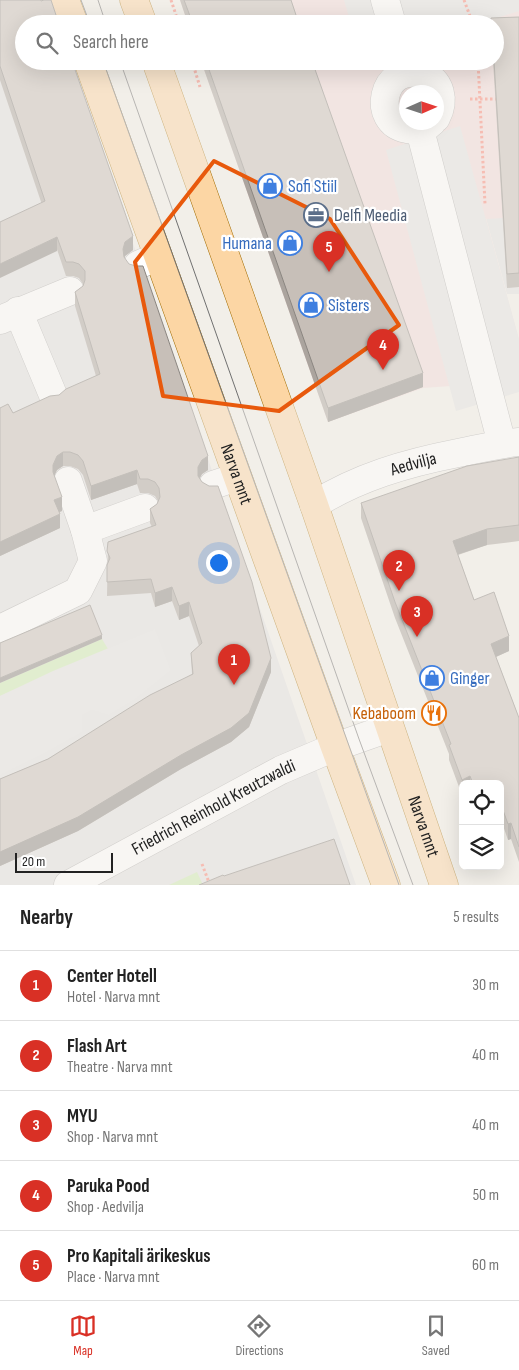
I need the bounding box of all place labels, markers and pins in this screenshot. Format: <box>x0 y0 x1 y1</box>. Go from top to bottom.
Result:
shop icon: Sofi Stiil <box>257 173 283 199</box>
place label: Sofi Stiil <box>288 176 337 197</box>
office icon: Delfi Meedia <box>303 202 329 228</box>
place label: Delfi Meedia <box>334 205 407 226</box>
shop icon: Humana <box>277 230 303 256</box>
pin: 5 <box>313 231 345 272</box>
place label: Humana <box>222 233 272 254</box>
shop icon: Sisters <box>298 292 324 318</box>
place label: Sisters <box>328 295 369 316</box>
pin: 4 <box>367 329 399 370</box>
pin: 2 <box>383 550 415 591</box>
pin: 3 <box>401 596 433 637</box>
pin: 1 <box>218 644 250 685</box>
shop icon: Ginger <box>419 665 445 691</box>
place label: Ginger <box>450 668 490 689</box>
restaurant icon: Kebaboom <box>421 700 447 726</box>
place label: Kebaboom <box>353 703 416 724</box>

